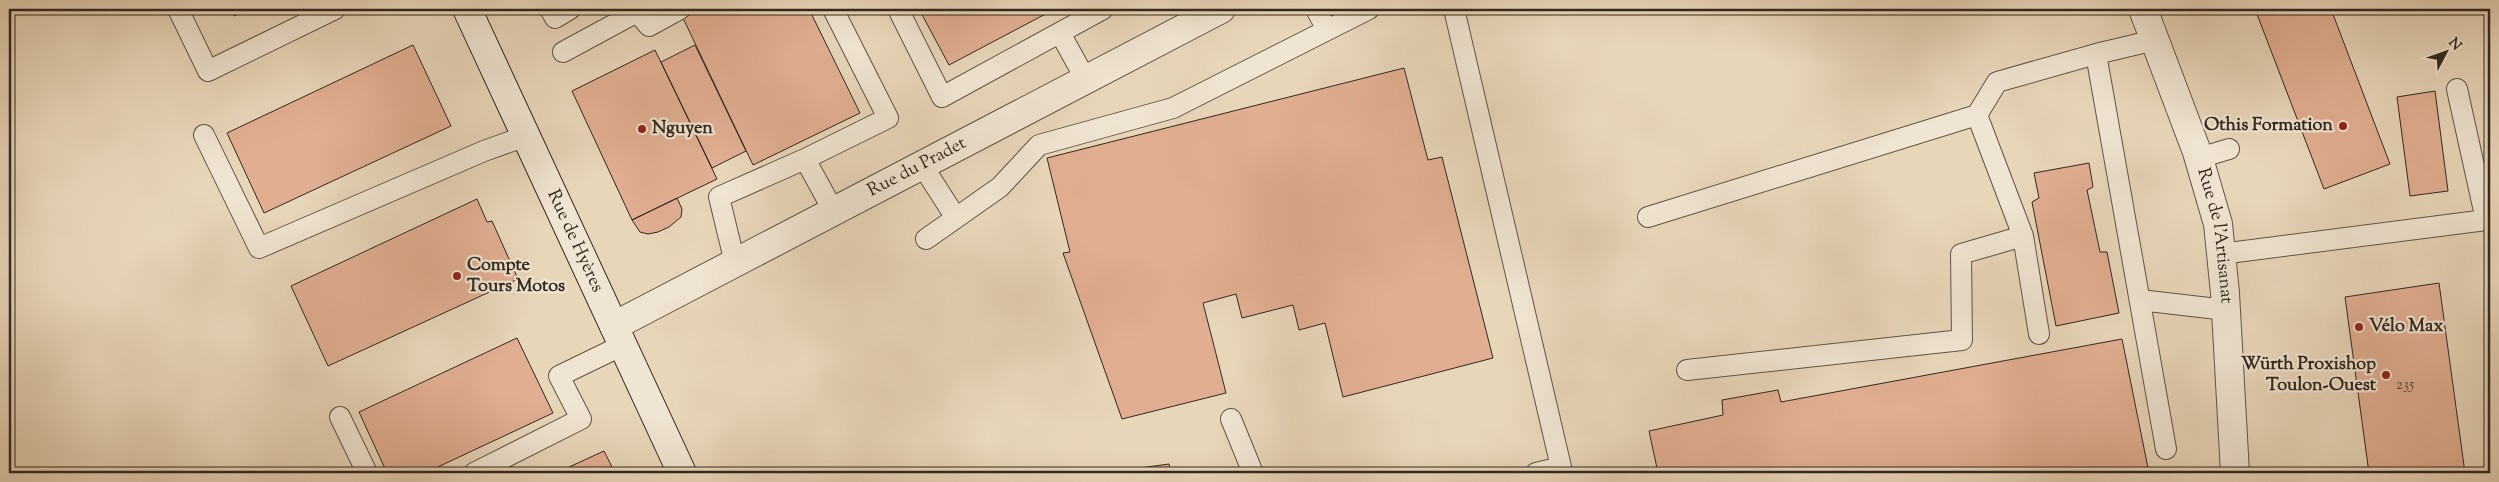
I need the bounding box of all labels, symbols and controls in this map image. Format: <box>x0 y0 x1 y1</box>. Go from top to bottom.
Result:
north arrow <box>2422 28 2472 78</box>
text: N <box>2443 34 2466 56</box>
place label: Othis Formation <box>2204 113 2333 139</box>
place label: Nguyen <box>652 116 713 142</box>
marker: Othis Formation <box>2337 120 2349 132</box>
marker: Nguyen <box>636 123 648 135</box>
street label: Rue du Pradet <box>863 131 971 204</box>
street label: Rue de l'Artisanat <box>2189 165 2239 304</box>
street label: Rue de Hyères <box>540 186 610 297</box>
place label: Compte Tours Motos <box>467 253 565 300</box>
marker: Compte Tours Motos <box>451 270 463 282</box>
place label: Vélo Max <box>2369 314 2443 340</box>
marker: Vélo Max <box>2353 321 2365 333</box>
place label: Würth Proxishop Toulon-Ouest <box>2241 352 2377 399</box>
marker: Würth Proxishop Toulon-Ouest <box>2380 369 2392 381</box>
house number: 235 <box>2396 375 2414 396</box>

